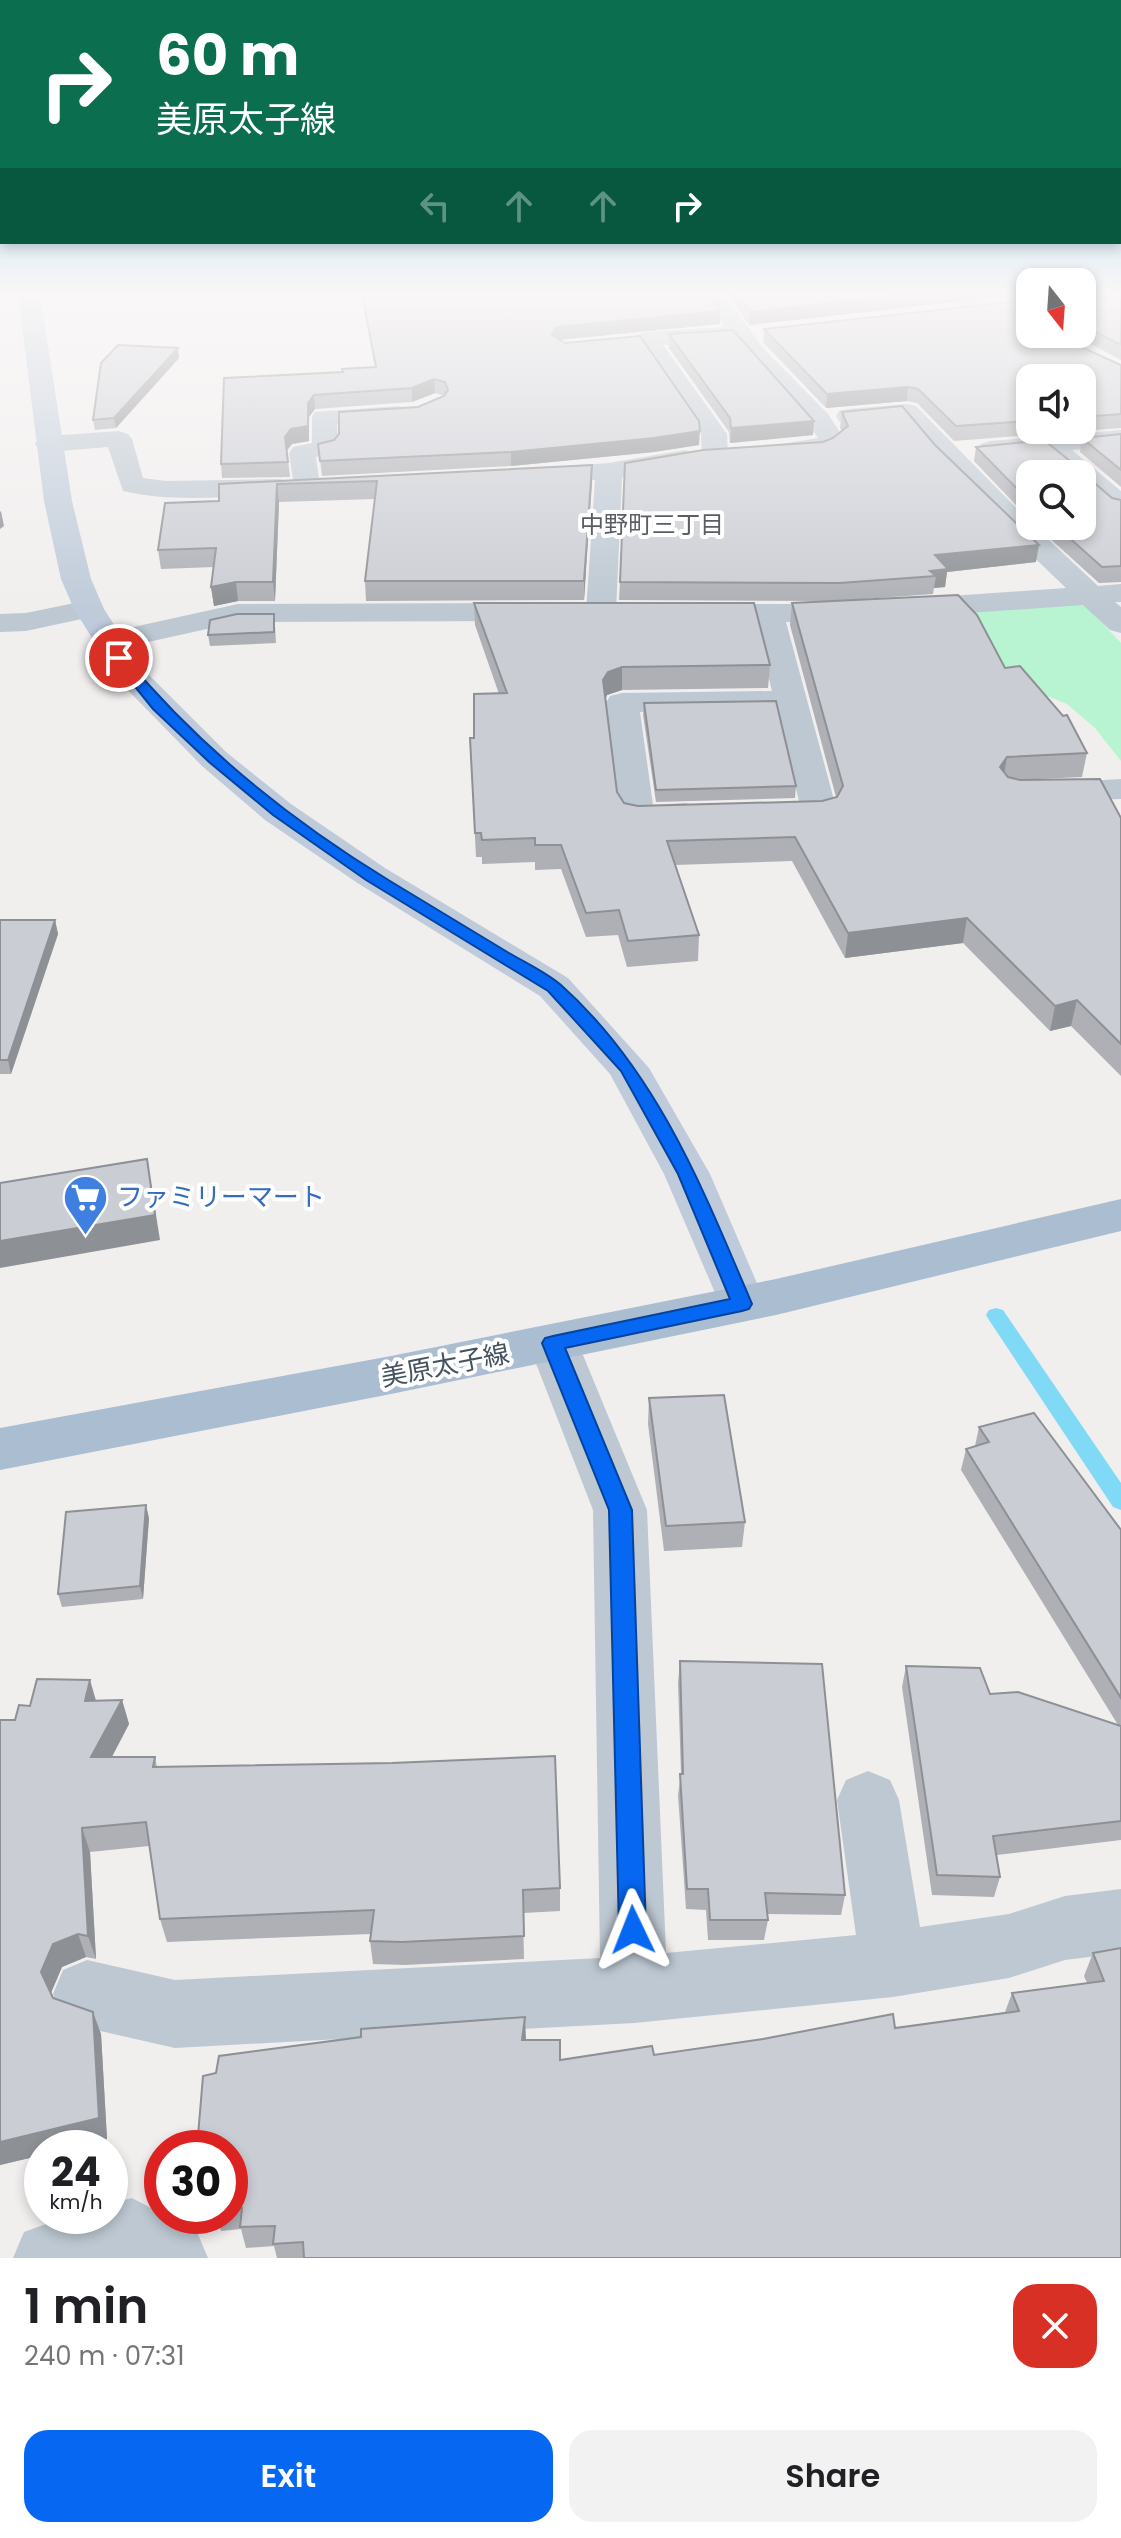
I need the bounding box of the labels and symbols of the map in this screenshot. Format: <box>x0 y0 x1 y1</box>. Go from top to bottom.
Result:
north arrow <box>1016 268 1096 348</box>
district label: 中野町三丁目 <box>580 508 724 541</box>
pin <box>85 624 153 692</box>
supermarket icon: ファミリーマート <box>62 1173 110 1236</box>
place label: ファミリーマート <box>117 1179 325 1215</box>
street label: 美原太子線 <box>378 1335 512 1395</box>
position arrow <box>591 1888 675 1972</box>
speed limit sign: 30 <box>144 2130 248 2234</box>

